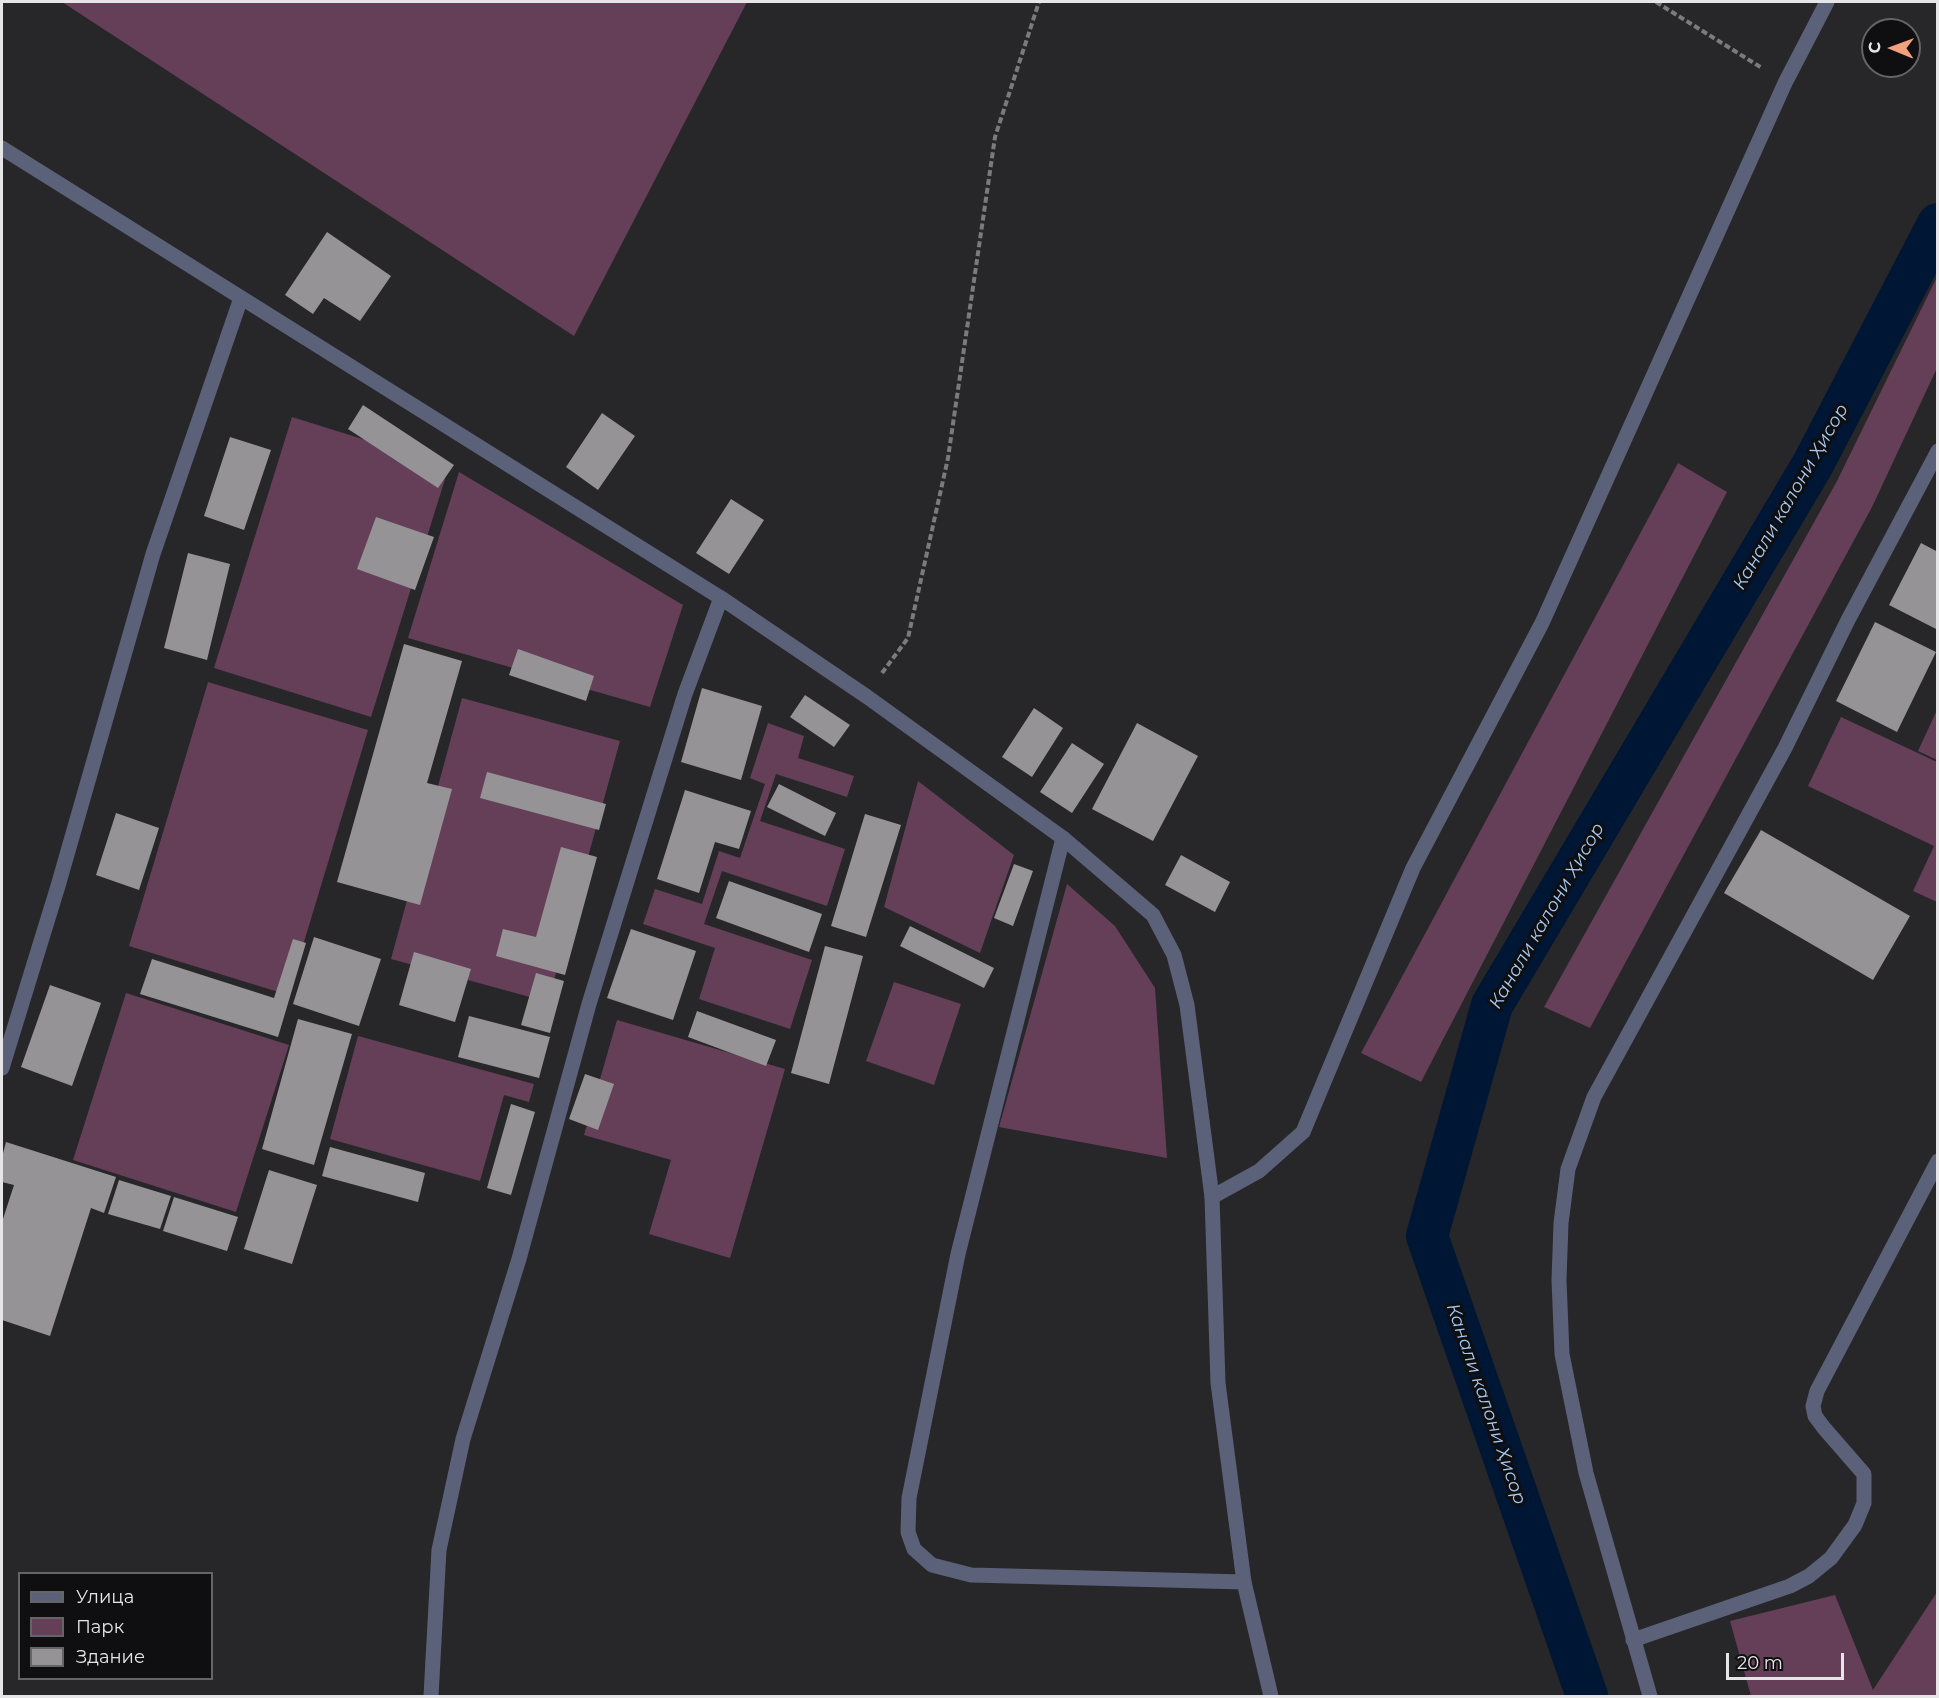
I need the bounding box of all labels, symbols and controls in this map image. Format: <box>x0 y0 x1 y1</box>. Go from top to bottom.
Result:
north arrow <box>1861 18 1921 78</box>
text: С <box>1865 42 1884 54</box>
water label: Канали калони Ҳисор <box>1729 400 1853 594</box>
water label: Канали калони Ҳисор <box>1485 819 1609 1013</box>
water label: Канали калони Ҳисор <box>1441 1301 1531 1507</box>
legend <box>18 1572 213 1680</box>
text: Улица <box>76 1586 134 1608</box>
text: Парк <box>76 1616 124 1638</box>
scale bar <box>1729 1641 1848 1679</box>
text: Здание <box>76 1646 145 1668</box>
text: 20 m <box>1737 1652 1783 1674</box>

